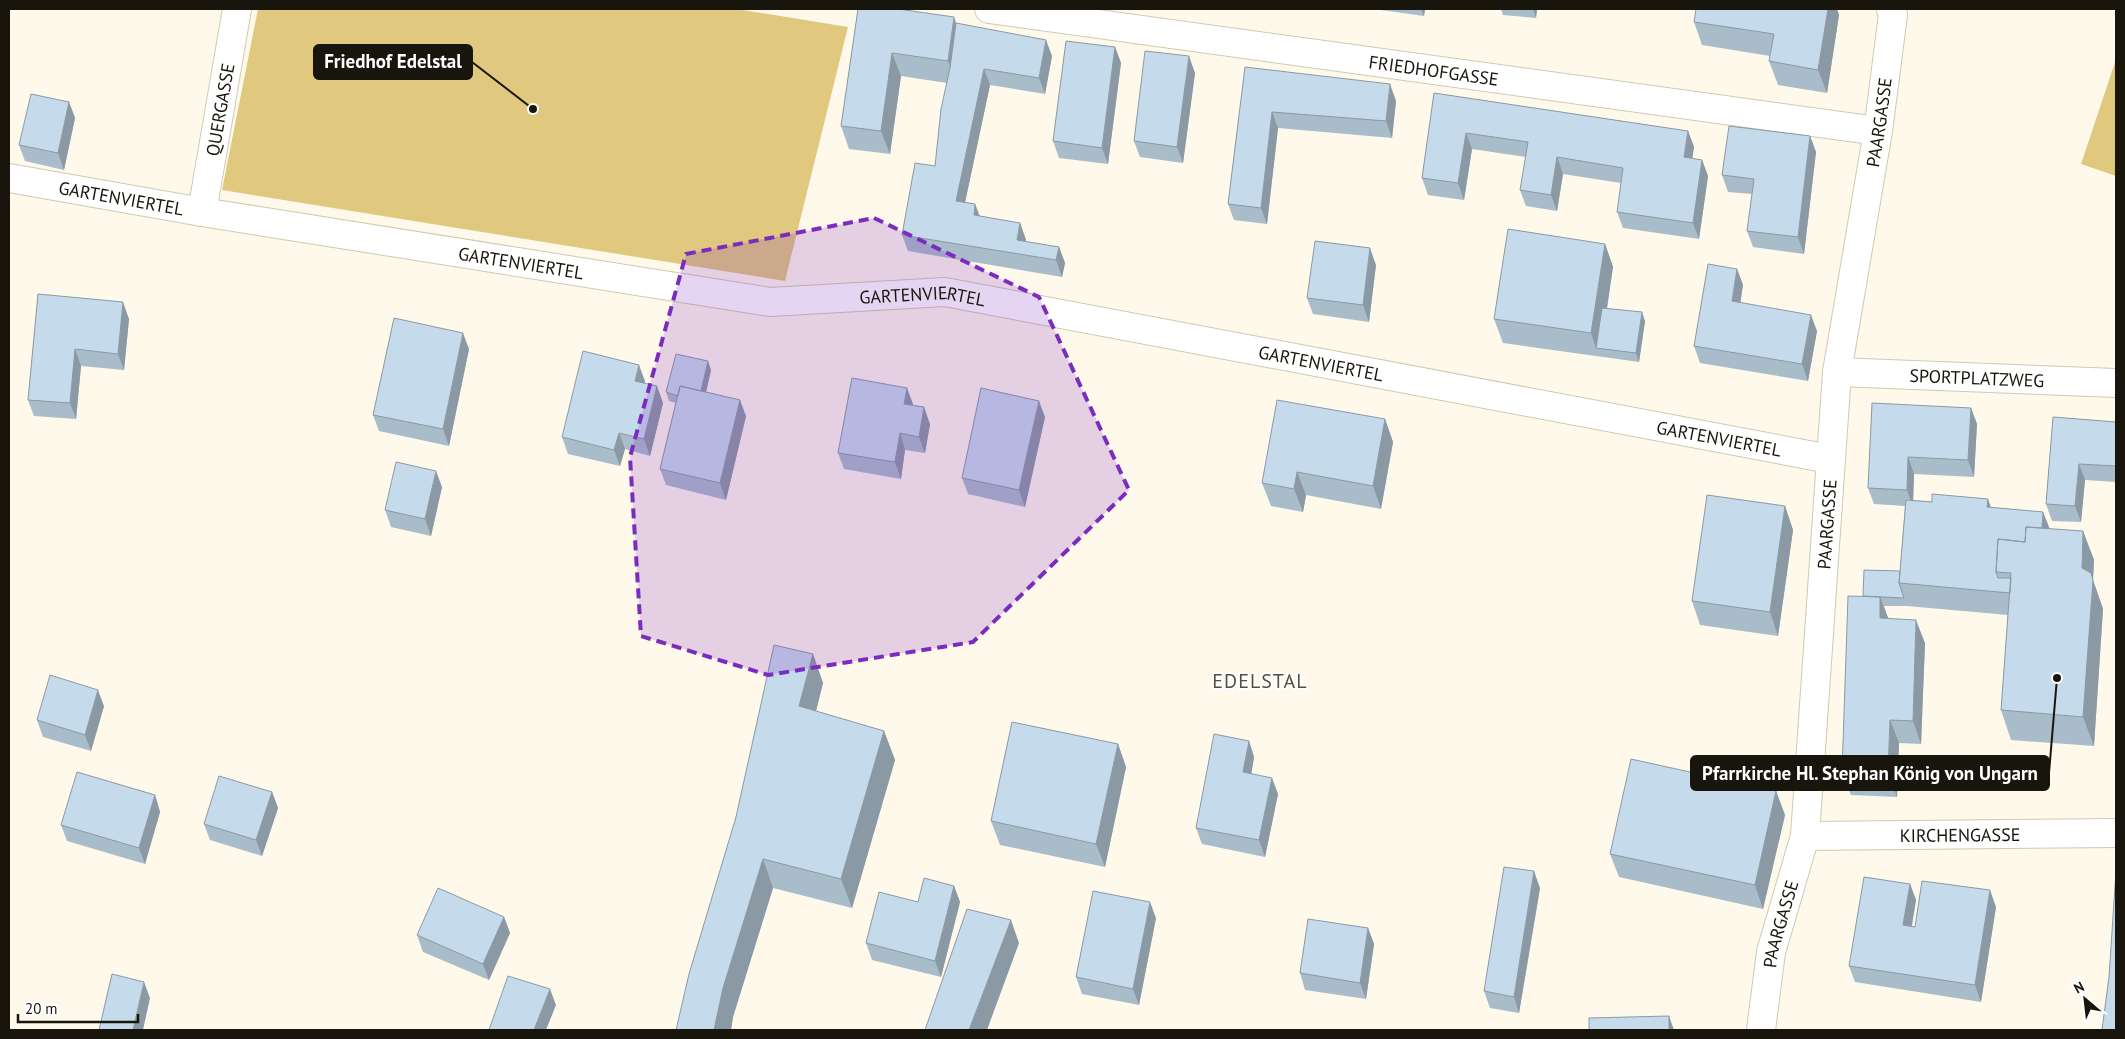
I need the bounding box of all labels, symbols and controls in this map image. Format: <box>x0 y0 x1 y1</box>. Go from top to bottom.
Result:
callout: Friedhof Edelstal <box>314 45 472 79</box>
text: Friedhof Edelstal <box>324 49 462 73</box>
street label: FRIEDHOFGASSE <box>1367 50 1500 90</box>
street label: QUERGASSE <box>200 61 239 158</box>
street label: PAARGASSE <box>1861 76 1896 169</box>
street label: GARTENVIERTEL <box>57 175 186 220</box>
street label: GARTENVIERTEL <box>457 241 585 284</box>
street label: GARTENVIERTEL <box>859 280 987 311</box>
street label: GARTENVIERTEL <box>1257 340 1385 386</box>
street label: SPORTPLATZWEG <box>1909 363 2045 392</box>
street label: GARTENVIERTEL <box>1655 415 1783 461</box>
street label: PAARGASSE <box>1812 478 1841 570</box>
district label: EDELSTAL <box>1212 668 1308 694</box>
callout: Pfarrkirche Hl. Stephan König von Ungarn <box>1691 756 2049 790</box>
text: Pfarrkirche Hl. Stephan König von Ungarn <box>1702 761 2038 785</box>
street label: KIRCHENGASSE <box>1900 822 2020 847</box>
street label: PAARGASSE <box>1758 877 1803 969</box>
north arrow <box>2060 974 2110 1024</box>
text: N <box>2071 977 2087 998</box>
scale bar <box>18 992 138 1024</box>
text: 20 m <box>25 999 58 1018</box>

